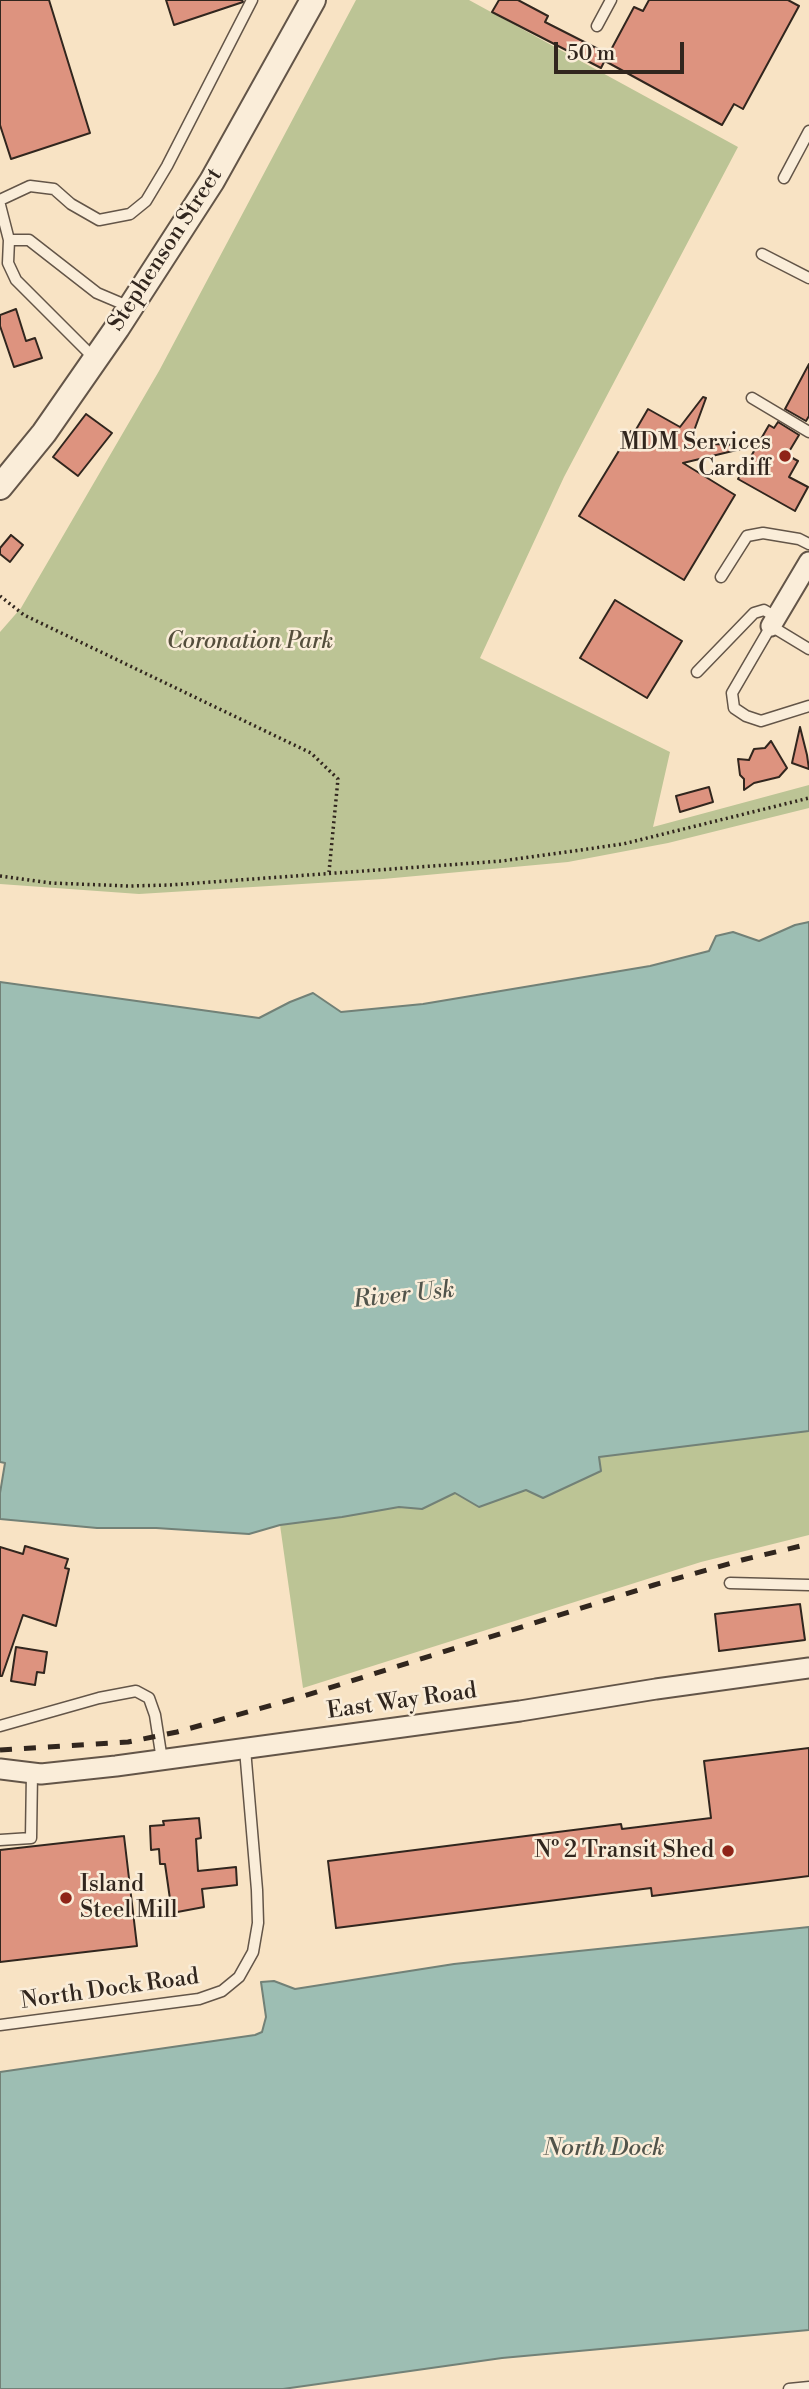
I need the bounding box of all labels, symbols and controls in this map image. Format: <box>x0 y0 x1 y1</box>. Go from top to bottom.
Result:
scale bar <box>557 28 686 72</box>
text: 50 m <box>567 41 615 67</box>
street label: Stephenson Street <box>103 163 229 337</box>
place label: MDM Services Cardiff <box>620 429 771 483</box>
marker: MDM Services Cardiff <box>777 448 793 464</box>
park label: Coronation Park <box>167 628 333 656</box>
water label: River Usk <box>352 1276 456 1316</box>
street label: East Way Road <box>325 1678 479 1726</box>
place label: № 2 Transit Shed <box>534 1837 714 1865</box>
marker: № 2 Transit Shed <box>720 1843 736 1859</box>
place label: Island Steel Mill <box>80 1871 177 1925</box>
marker: Island Steel Mill <box>58 1890 74 1906</box>
street label: North Dock Road <box>19 1964 201 2016</box>
water label: North Dock <box>543 2135 665 2163</box>

